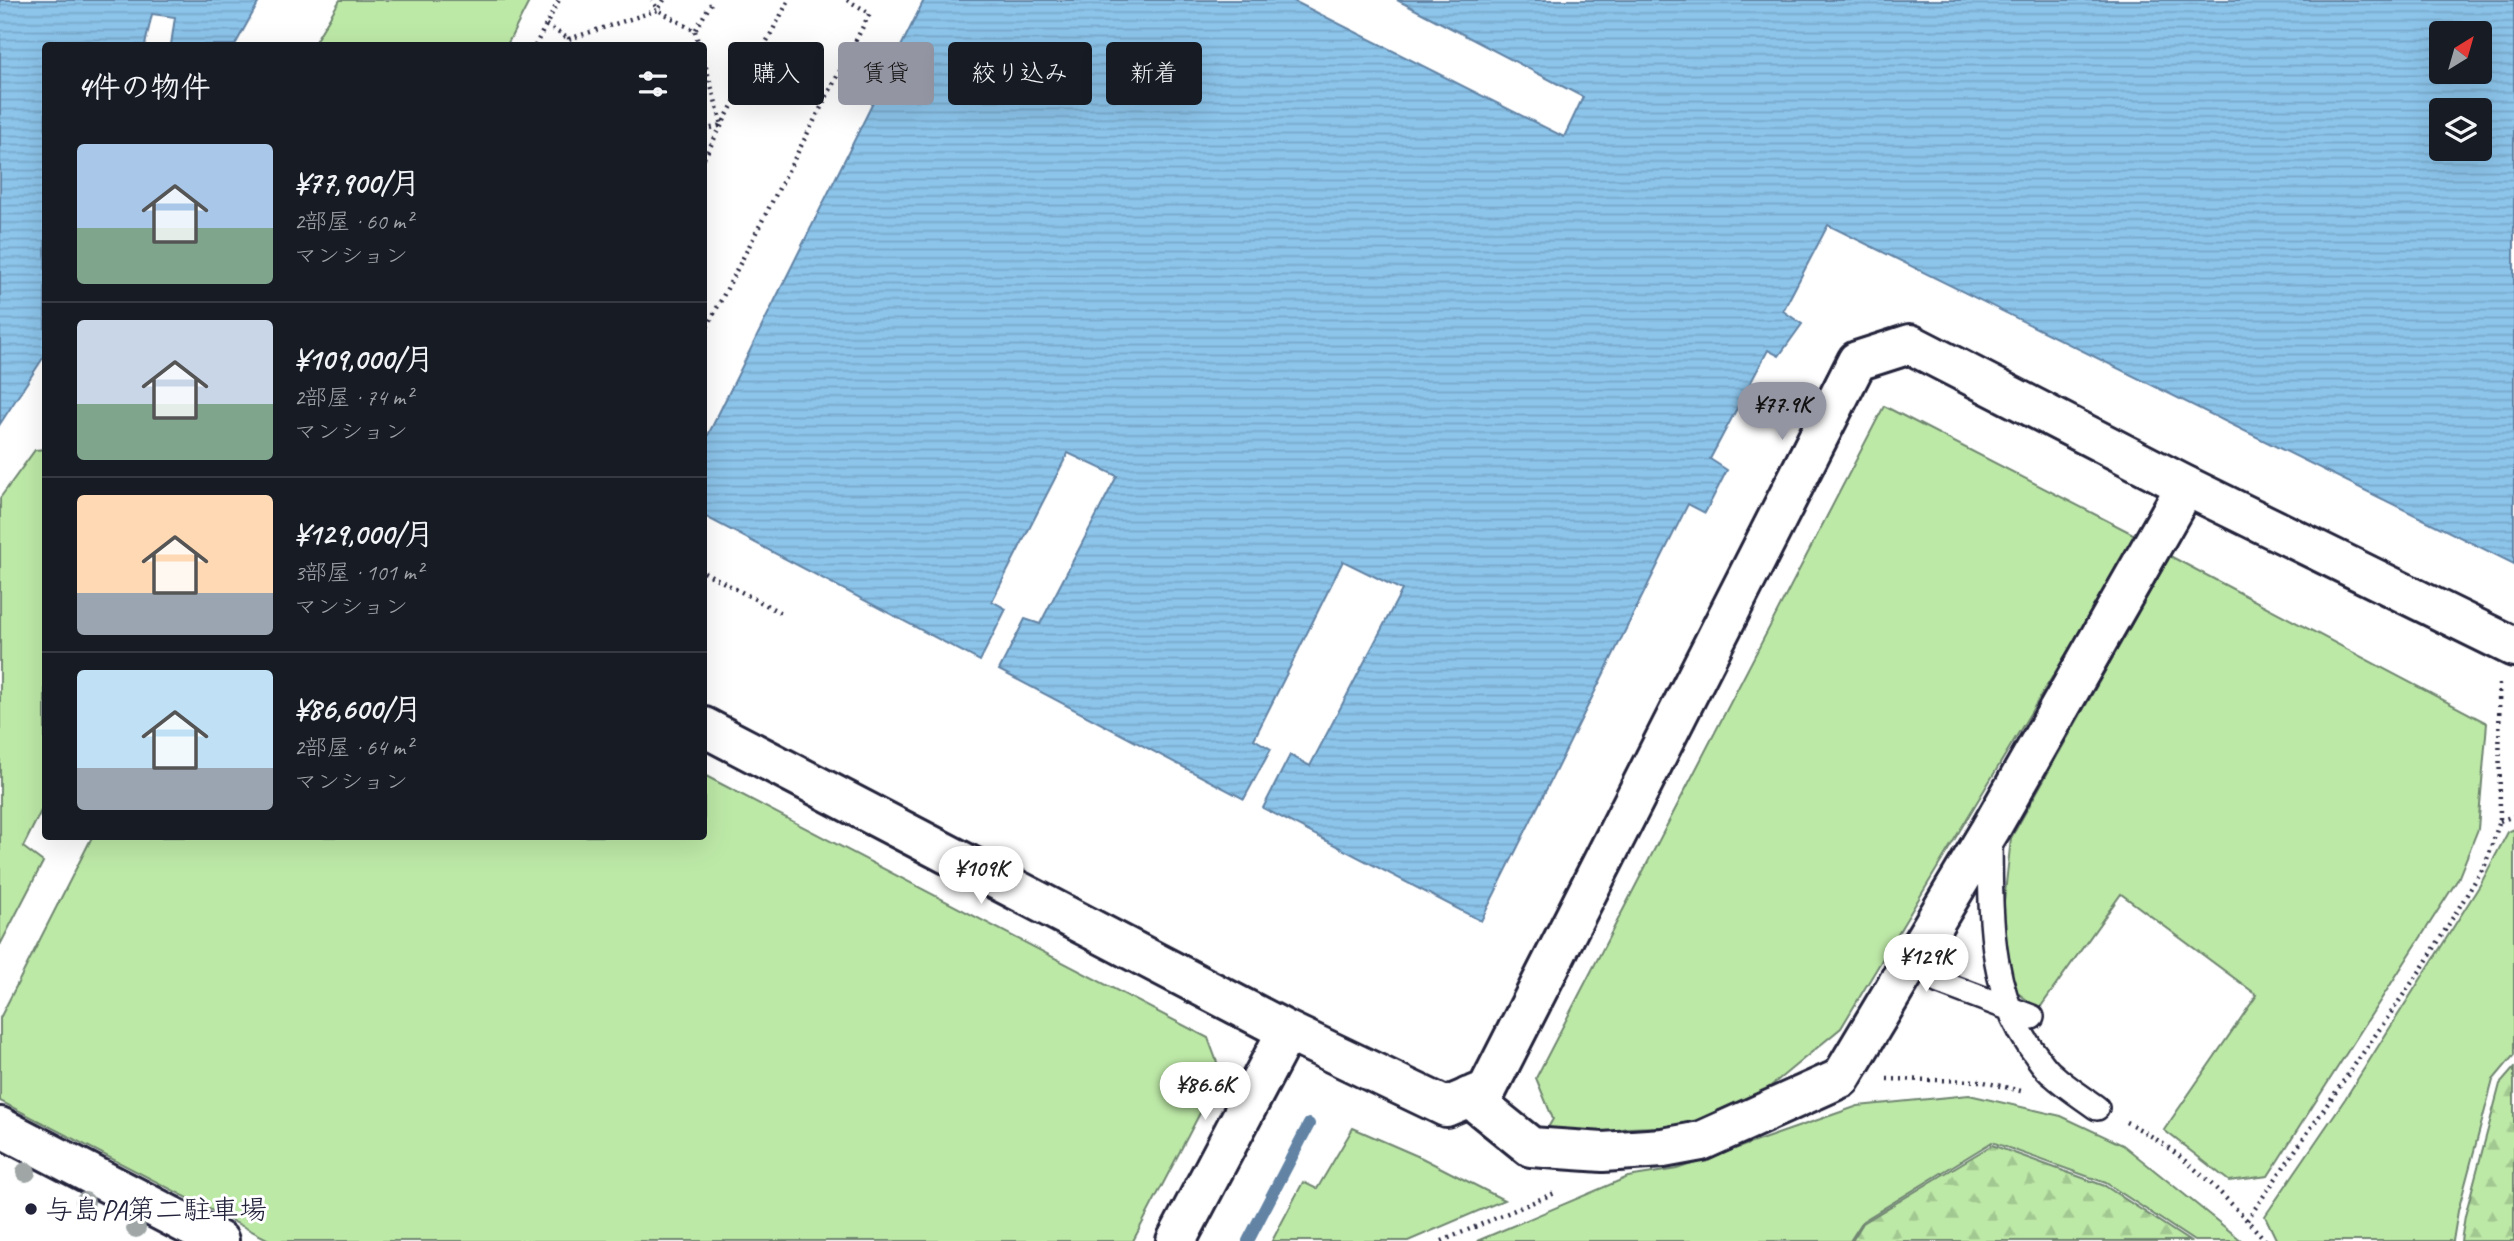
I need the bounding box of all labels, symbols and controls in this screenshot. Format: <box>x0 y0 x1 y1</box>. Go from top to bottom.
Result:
north arrow <box>2429 21 2492 84</box>
map controls <box>2429 21 2492 161</box>
chip: 購入 <box>728 42 824 105</box>
chip: 賃貸 <box>838 42 934 105</box>
chip: 絞り込み <box>948 42 1092 105</box>
chip: 新着 <box>1106 42 1202 105</box>
icon: filters <box>634 65 672 103</box>
text: 4件の物件 <box>77 68 211 106</box>
button: layers <box>2429 98 2492 161</box>
text: ¥77,900/月 <box>294 164 420 202</box>
icon: home <box>133 172 217 256</box>
text: 2部屋 · 60 m² <box>294 207 412 236</box>
text: マンション <box>294 241 408 270</box>
text: ¥109,000/月 <box>294 340 434 378</box>
icon: home <box>133 348 217 432</box>
pin: ¥77.9K <box>1725 382 1839 442</box>
text: 2部屋 · 74 m² <box>294 383 412 412</box>
text: ¥77.9K <box>1753 390 1811 419</box>
text: マンション <box>294 417 408 446</box>
text: ¥129,000/月 <box>294 515 434 553</box>
icon: home <box>133 523 217 607</box>
text: 3部屋 · 101 m² <box>294 558 423 587</box>
text: マンション <box>294 592 408 621</box>
text: ¥86,600/月 <box>294 690 422 728</box>
icon: home <box>133 698 217 782</box>
text: 2部屋 · 64 m² <box>294 733 412 762</box>
text: マンション <box>294 767 408 796</box>
pin: ¥109K <box>932 846 1030 906</box>
text: ¥109K <box>955 854 1007 883</box>
pin: ¥129K <box>1877 934 1975 994</box>
text: ¥129K <box>1900 942 1952 971</box>
pin: ¥86.6K <box>1148 1062 1262 1122</box>
text: ¥86.6K <box>1176 1070 1234 1099</box>
place label: 与島PA第二駐車場 <box>45 1192 267 1227</box>
marker: 与島PA第二駐車場 <box>23 1201 39 1217</box>

